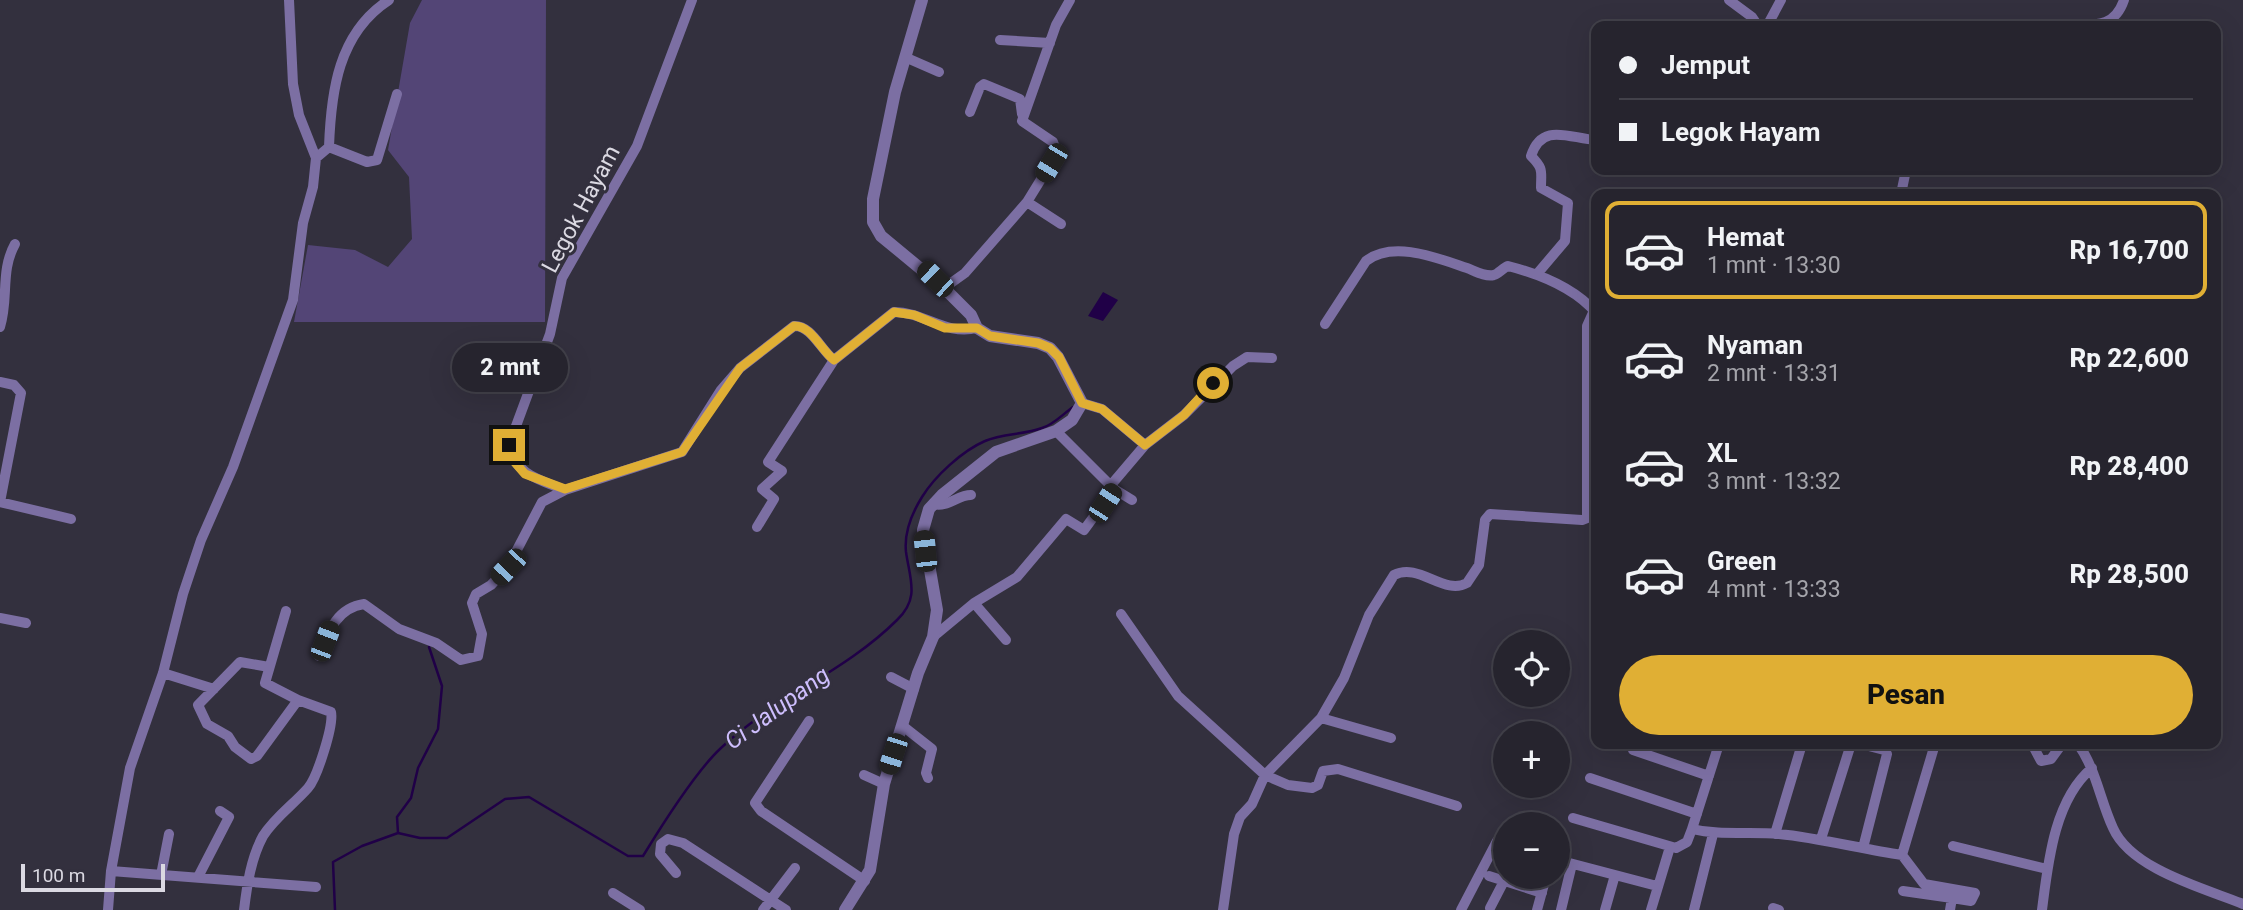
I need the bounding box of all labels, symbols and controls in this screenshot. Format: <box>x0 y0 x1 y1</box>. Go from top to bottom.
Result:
text: Jemput <box>1661 50 1750 80</box>
text: Legok Hayam <box>1661 117 1820 147</box>
car <box>1032 140 1071 186</box>
street label: Legok Hayam <box>536 141 626 277</box>
icon: car <box>1623 219 1686 282</box>
text: Hemat <box>1707 222 1785 252</box>
text: Rp 16,700 <box>2069 235 2189 265</box>
text: 1 mnt · 13:30 <box>1707 252 1841 279</box>
car <box>913 257 958 301</box>
icon: car <box>1623 327 1686 390</box>
text: Nyaman <box>1707 330 1803 360</box>
text: Rp 22,600 <box>2069 343 2189 373</box>
callout: 2 mnt <box>451 344 567 392</box>
text: 2 mnt <box>480 354 540 381</box>
text: 2 mnt · 13:31 <box>1707 360 1841 387</box>
route start <box>1197 367 1229 399</box>
route end <box>493 429 525 461</box>
icon: car <box>1623 435 1686 498</box>
text: XL <box>1707 438 1738 468</box>
text: Rp 28,400 <box>2069 451 2189 481</box>
text: 3 mnt · 13:32 <box>1707 468 1841 495</box>
car <box>1085 480 1126 526</box>
car <box>913 529 938 573</box>
icon: car <box>1623 543 1686 606</box>
car <box>486 544 531 590</box>
text: Green <box>1707 546 1777 576</box>
text: Rp 28,500 <box>2069 559 2189 589</box>
text: 4 mnt · 13:33 <box>1707 576 1841 603</box>
car <box>308 618 343 664</box>
map controls <box>1493 630 1570 889</box>
button: locate <box>1493 630 1570 707</box>
button: Pesan <box>1619 655 2193 735</box>
water label: Ci Jalupang <box>719 661 835 755</box>
button: + <box>1493 721 1570 798</box>
car <box>877 731 910 777</box>
button: − <box>1493 812 1570 889</box>
scale bar <box>21 861 164 893</box>
text: 100 m <box>32 864 85 887</box>

